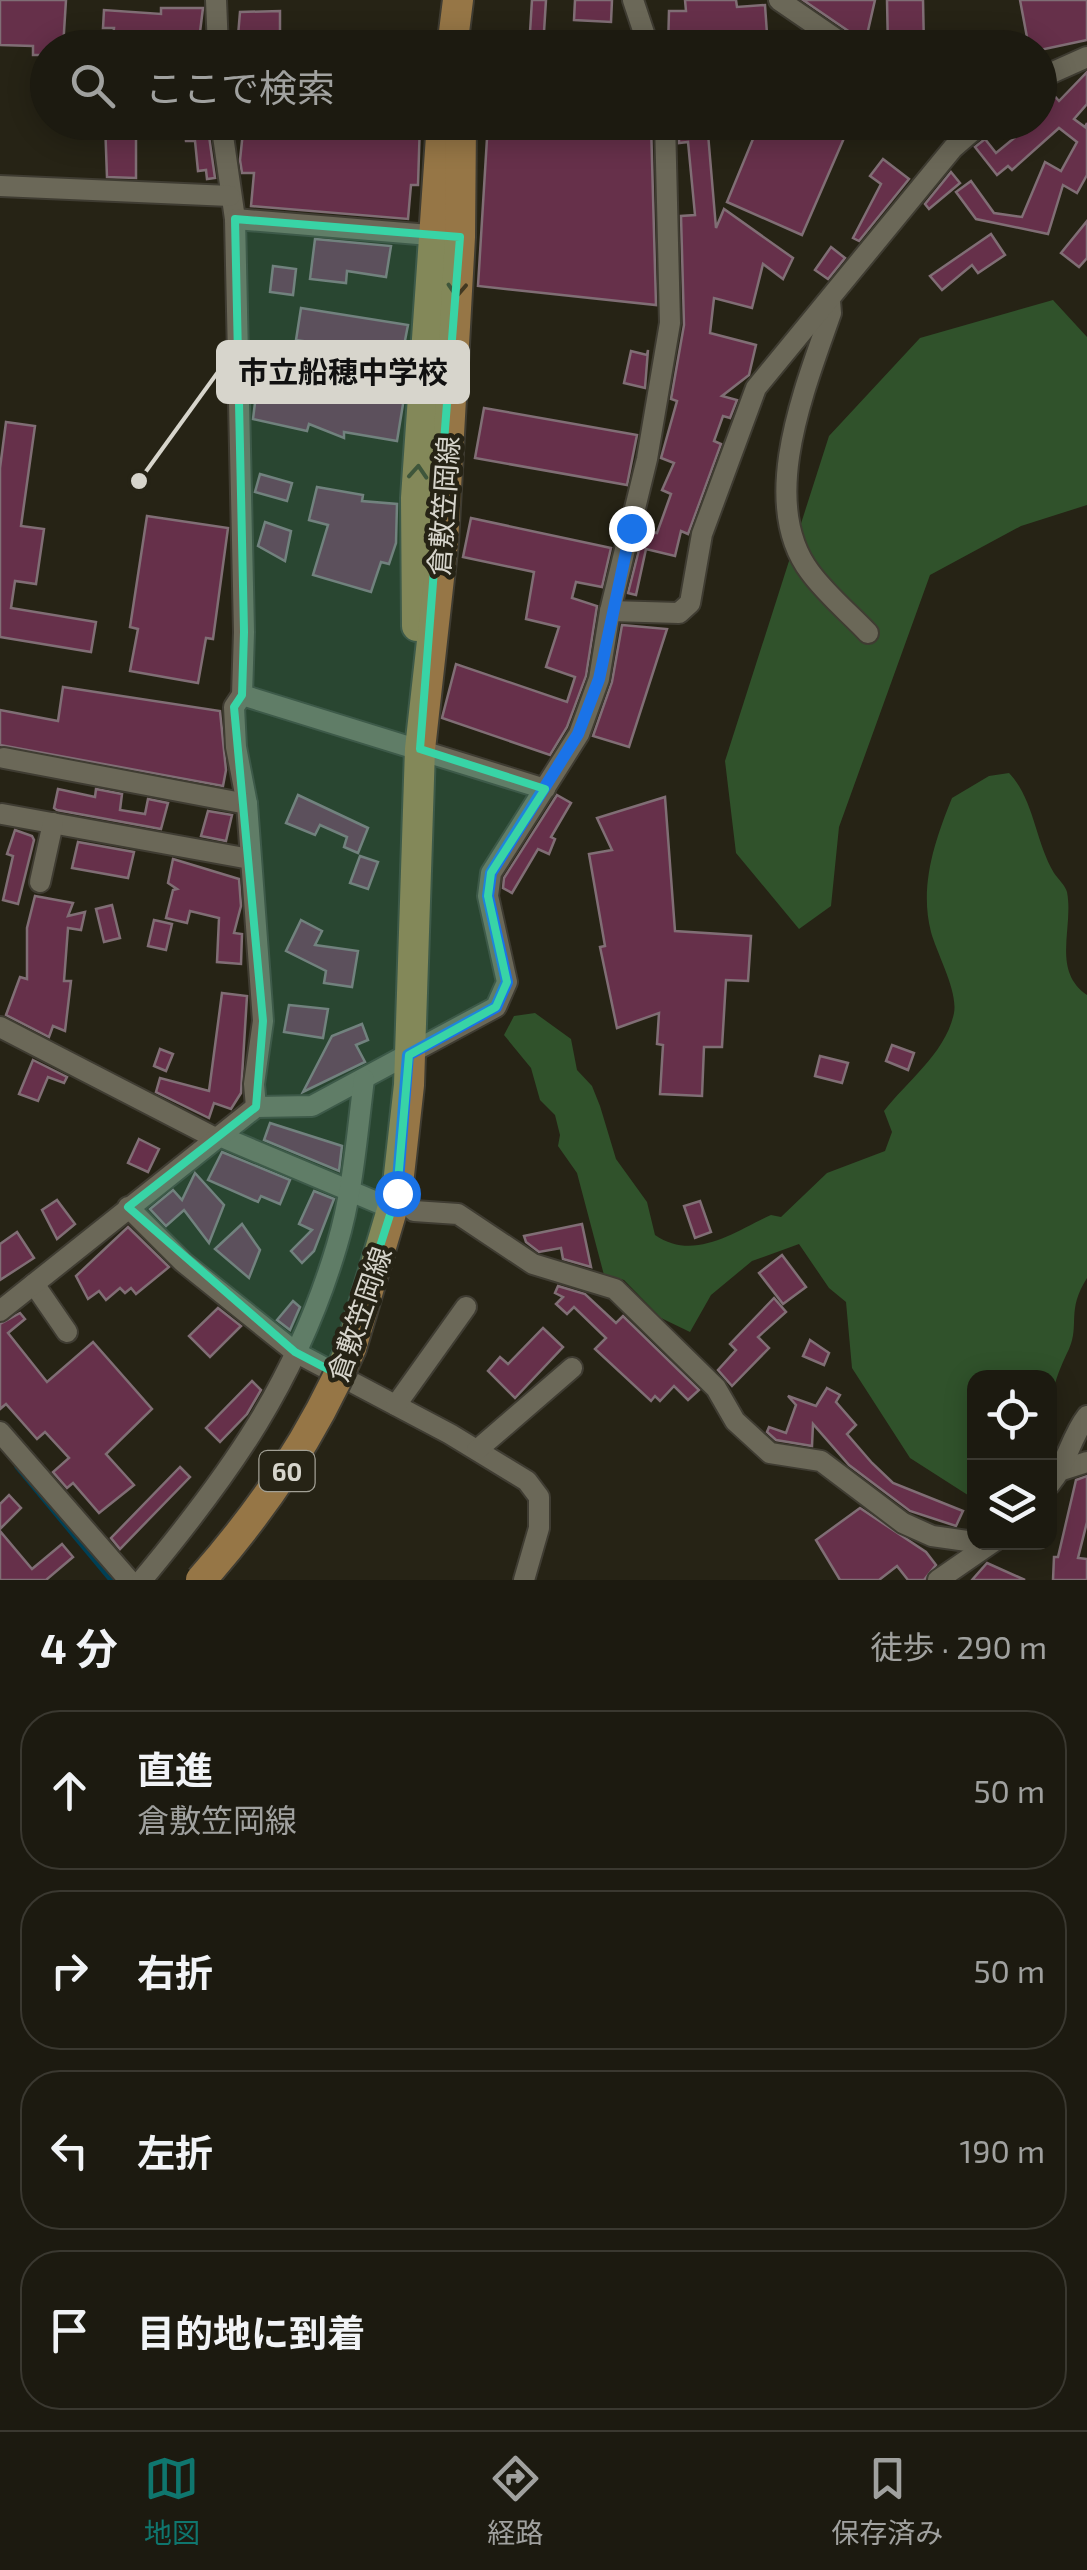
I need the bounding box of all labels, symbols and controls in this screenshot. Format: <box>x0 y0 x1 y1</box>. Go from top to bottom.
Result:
search box <box>30 30 1057 140</box>
icon: search <box>65 58 120 113</box>
text: ここで検索 <box>145 64 335 110</box>
one-way arrow <box>447 282 468 298</box>
callout: 市立船穂中学校 <box>218 342 468 402</box>
text: 市立船穂中学校 <box>238 353 448 389</box>
street label: 倉敷笠岡線 <box>421 435 465 577</box>
one-way arrow <box>407 463 428 479</box>
route end <box>609 506 655 552</box>
route start <box>375 1171 421 1217</box>
street label: 倉敷笠岡線 <box>320 1242 398 1386</box>
map controls <box>967 1370 1057 1550</box>
button: locate <box>967 1370 1057 1460</box>
road number: 60 <box>260 1451 314 1491</box>
button: layers <box>967 1460 1057 1550</box>
text: 4 分 <box>40 1622 118 1672</box>
text: 徒歩 · 290 m <box>870 1627 1047 1665</box>
text: 直進 <box>137 1746 213 1792</box>
icon: ahead <box>42 1763 97 1818</box>
text: 50 m <box>973 1771 1045 1809</box>
text: 倉敷笠岡線 <box>137 1800 297 1838</box>
icon: right <box>42 1943 97 1998</box>
text: 右折 <box>137 1949 213 1995</box>
text: 50 m <box>973 1951 1045 1989</box>
icon: left <box>42 2123 97 2178</box>
text: 左折 <box>137 2129 213 2175</box>
text: 190 m <box>959 2131 1045 2169</box>
icon: arrive <box>42 2303 97 2358</box>
text: 目的地に到着 <box>137 2309 365 2355</box>
tab: 地図 <box>144 2451 200 2551</box>
tab: 経路 <box>487 2451 543 2551</box>
tab: 保存済み <box>831 2451 943 2551</box>

